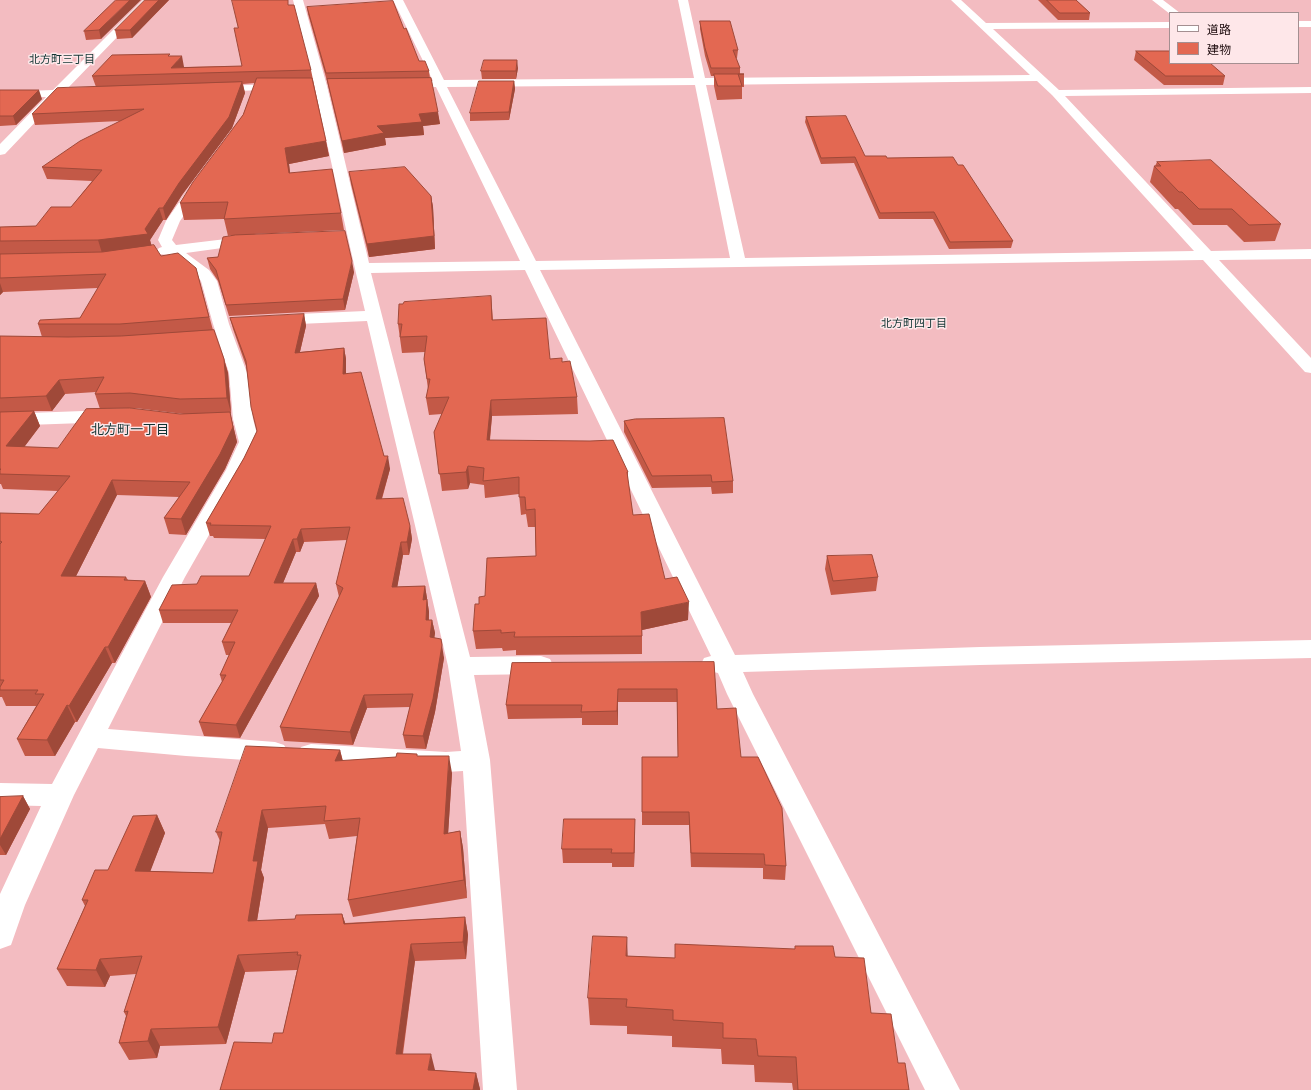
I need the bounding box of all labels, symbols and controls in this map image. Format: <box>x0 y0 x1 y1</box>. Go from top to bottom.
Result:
legend <box>1169 12 1299 64</box>
text: 道路 <box>1207 22 1231 37</box>
text: 建物 <box>1207 42 1231 57</box>
district label: 北方町三丁目 <box>29 53 95 67</box>
district label: 北方町四丁目 <box>881 317 947 331</box>
district label: 北方町一丁目 <box>91 422 169 438</box>

